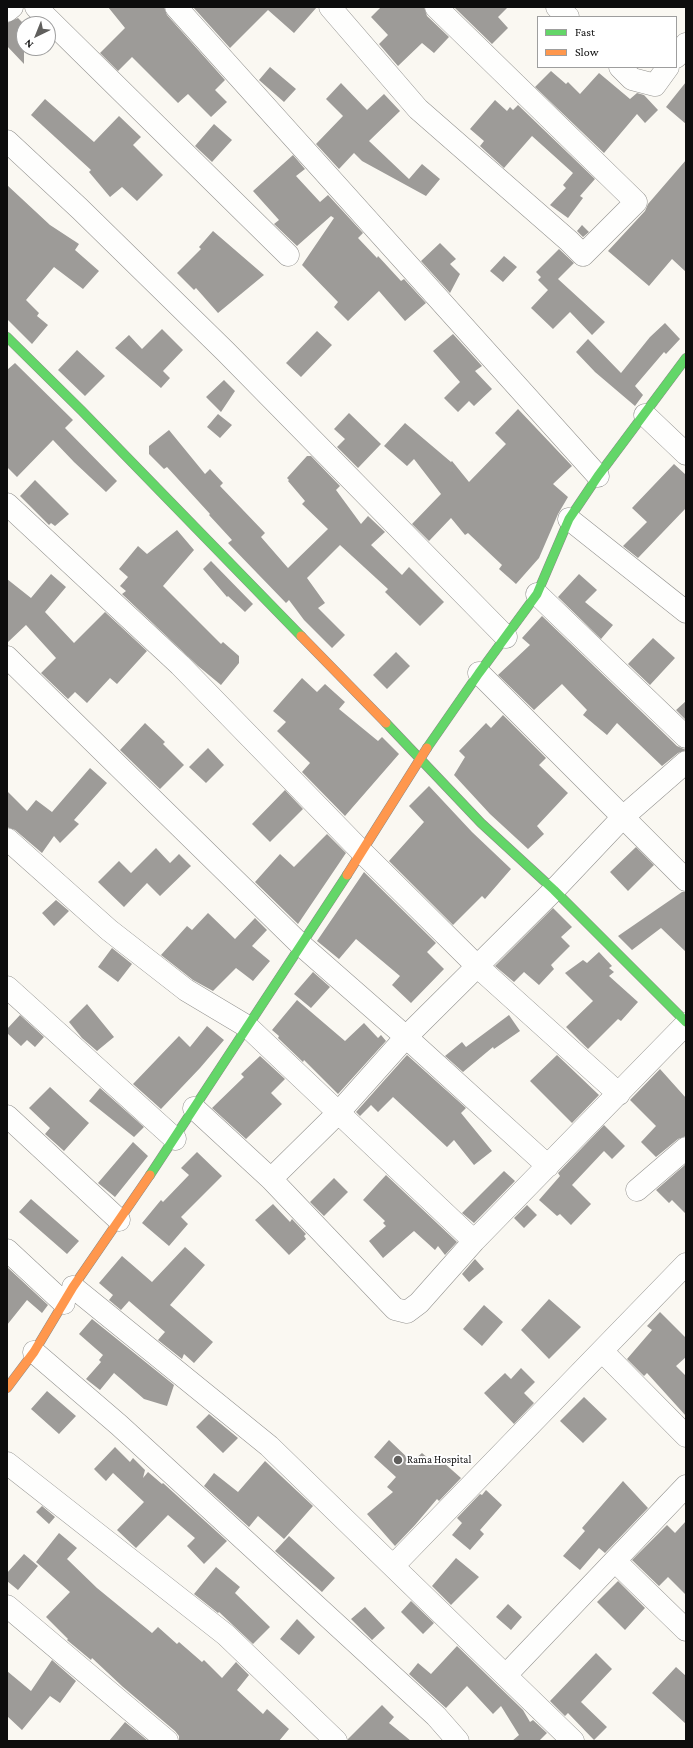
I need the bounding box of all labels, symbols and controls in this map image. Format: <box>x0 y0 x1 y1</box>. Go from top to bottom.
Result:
north arrow <box>16 16 56 56</box>
legend <box>537 16 677 68</box>
text: Fast <box>575 25 595 39</box>
text: N <box>22 37 35 51</box>
text: Slow <box>575 45 599 59</box>
place label: Rama Hospital <box>407 1453 471 1467</box>
marker: Rama Hospital <box>392 1454 404 1466</box>

